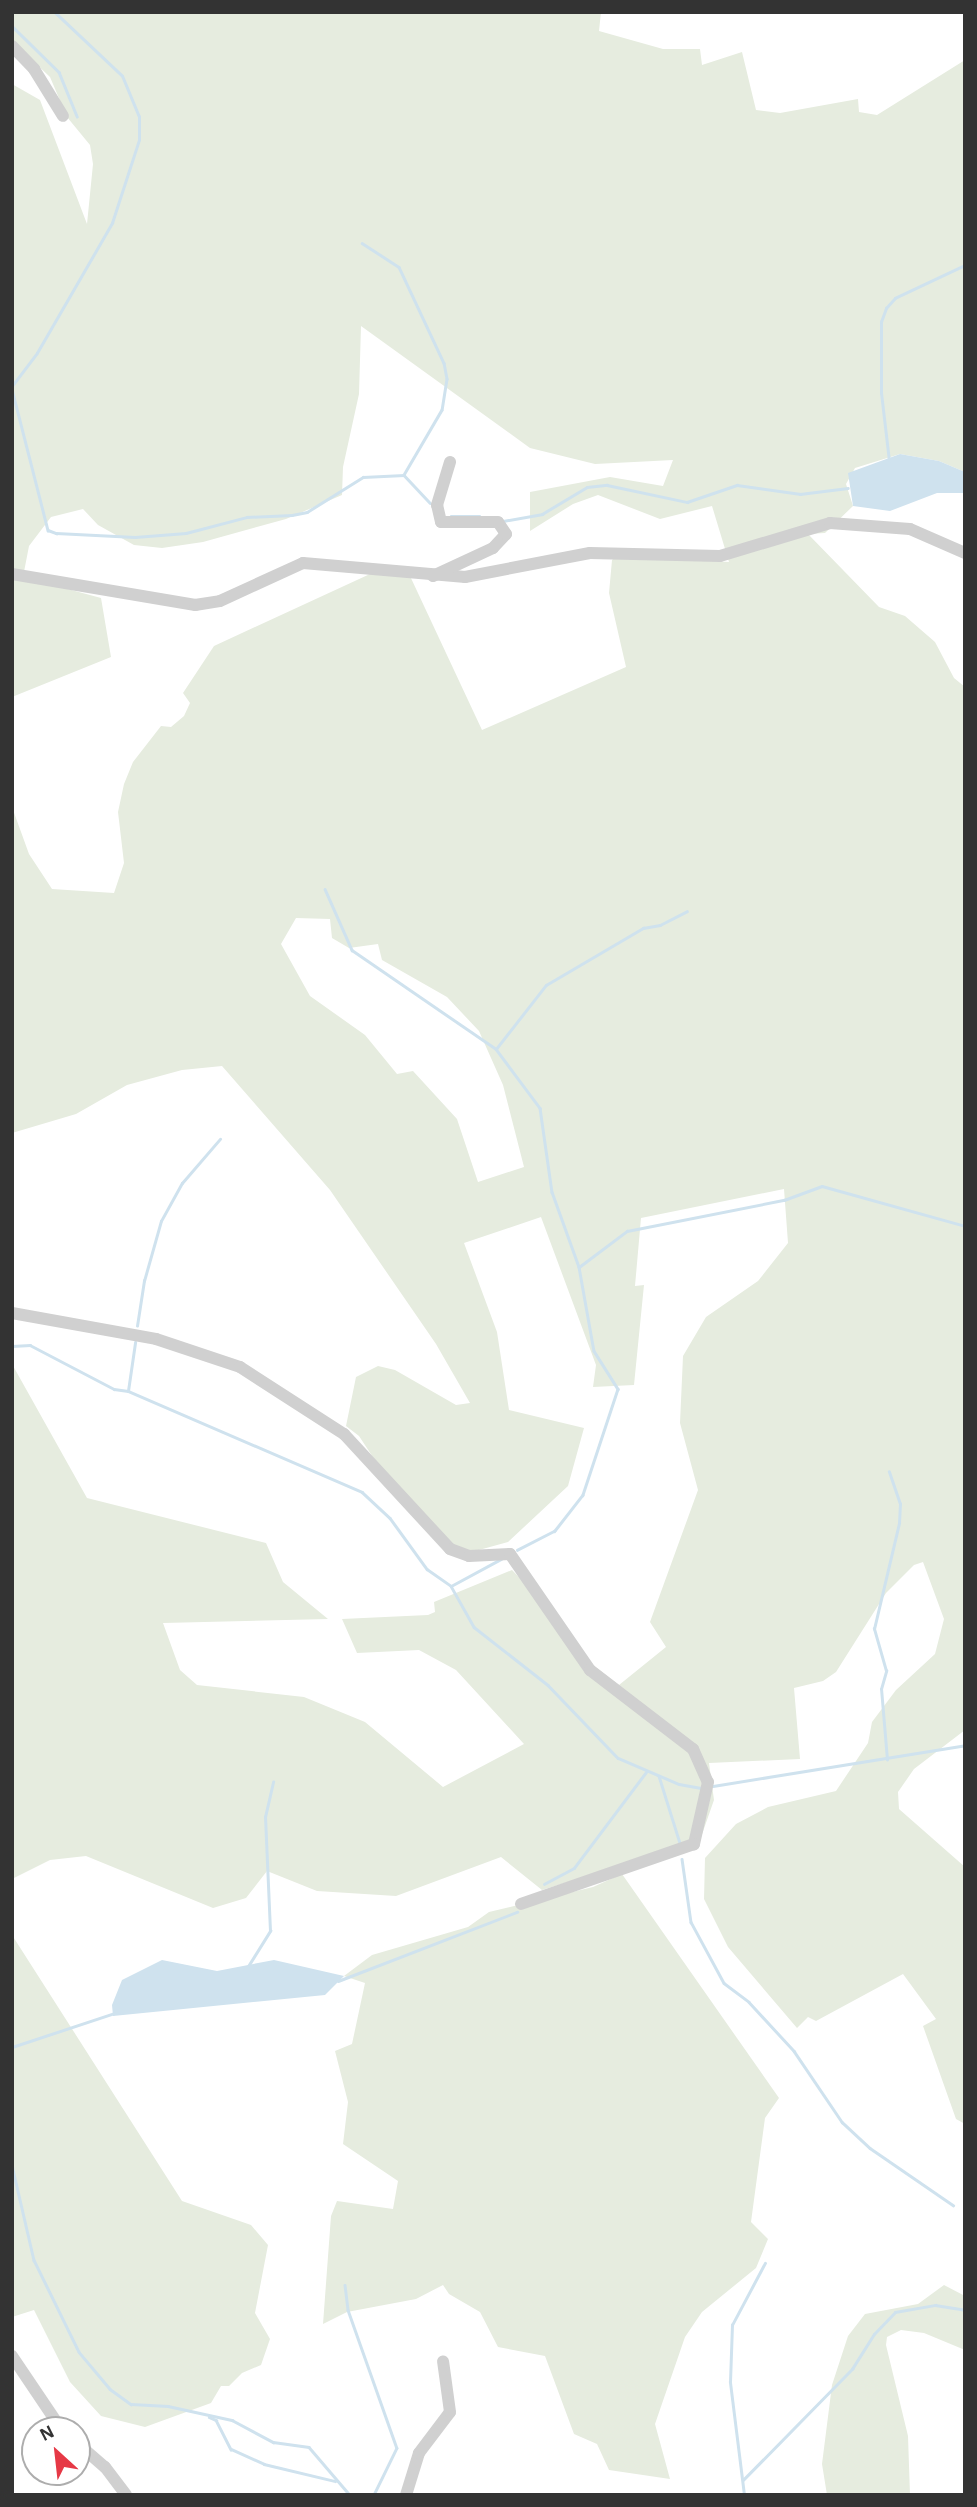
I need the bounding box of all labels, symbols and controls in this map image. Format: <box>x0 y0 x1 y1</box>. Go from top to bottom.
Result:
north arrow <box>21 2416 91 2486</box>
text: N <box>37 2422 57 2445</box>

